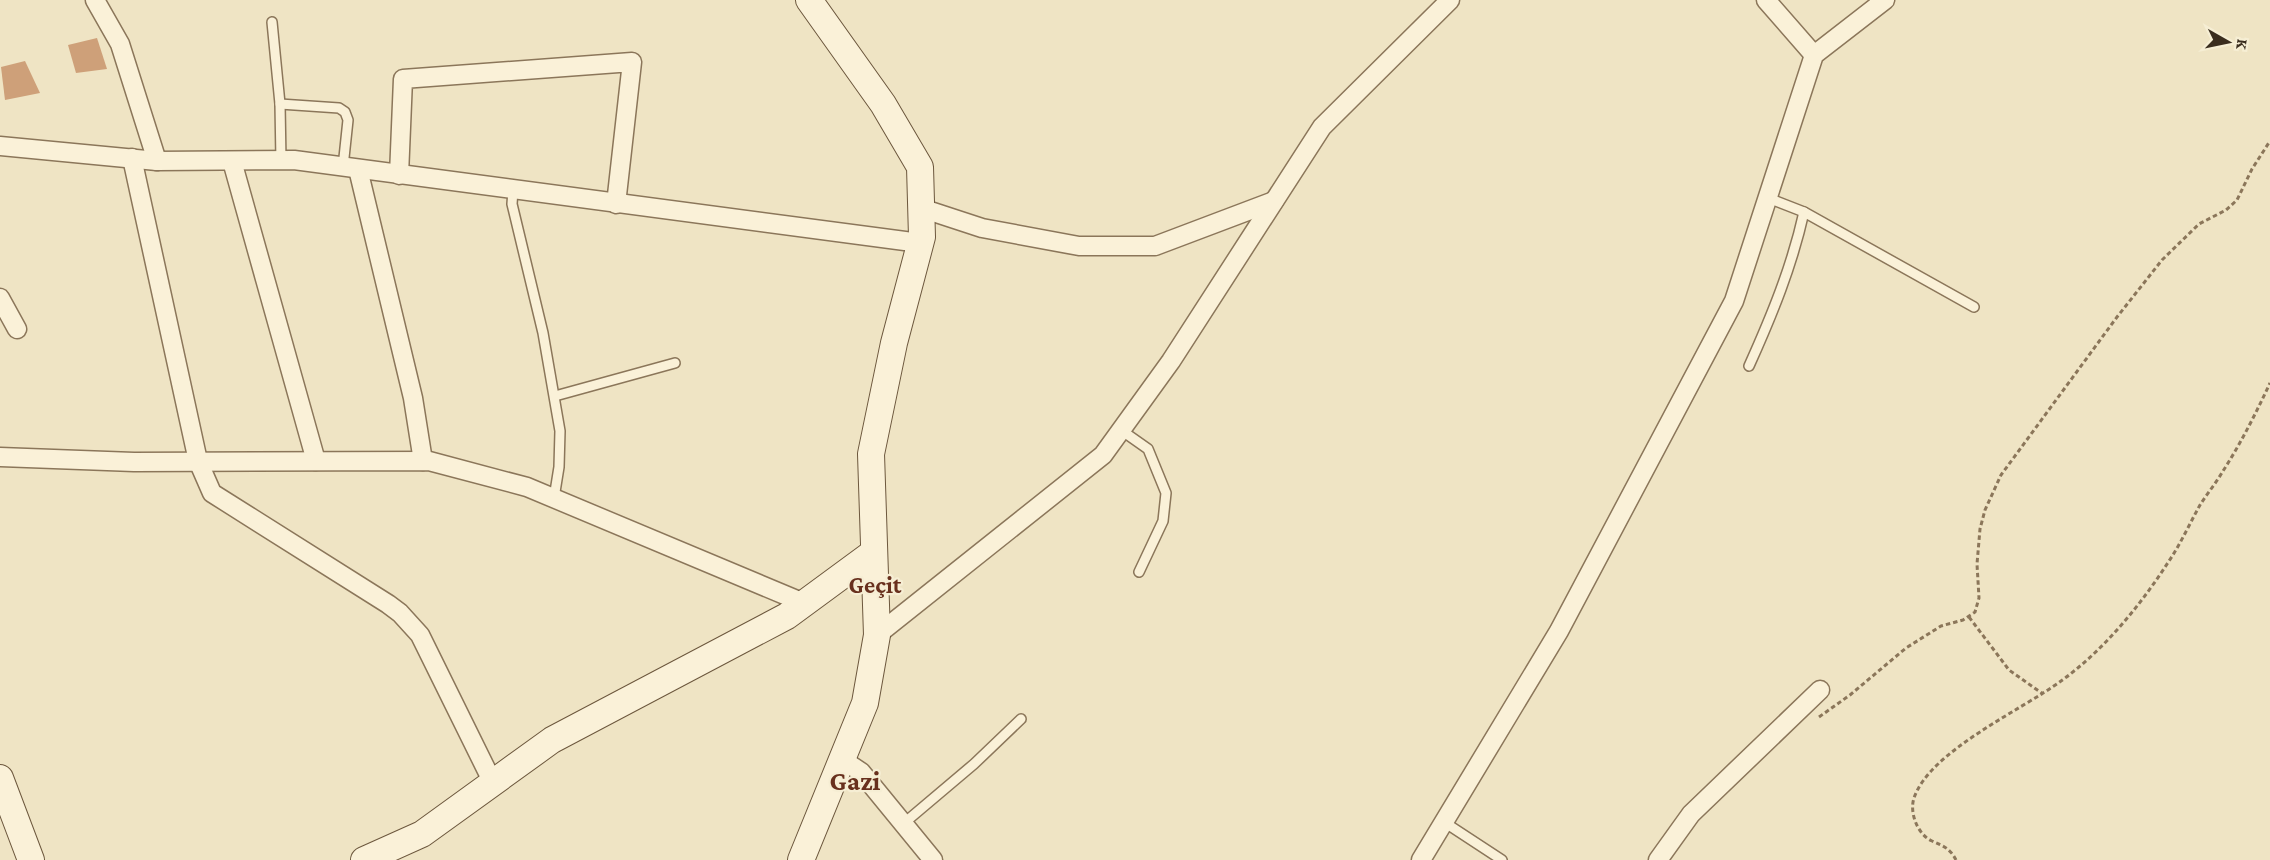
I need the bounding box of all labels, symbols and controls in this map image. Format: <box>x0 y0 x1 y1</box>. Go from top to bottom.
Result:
north arrow <box>2198 12 2258 72</box>
text: K <box>2233 38 2252 51</box>
district label: Geçit <box>849 571 902 598</box>
district label: Gazi <box>830 766 881 796</box>

